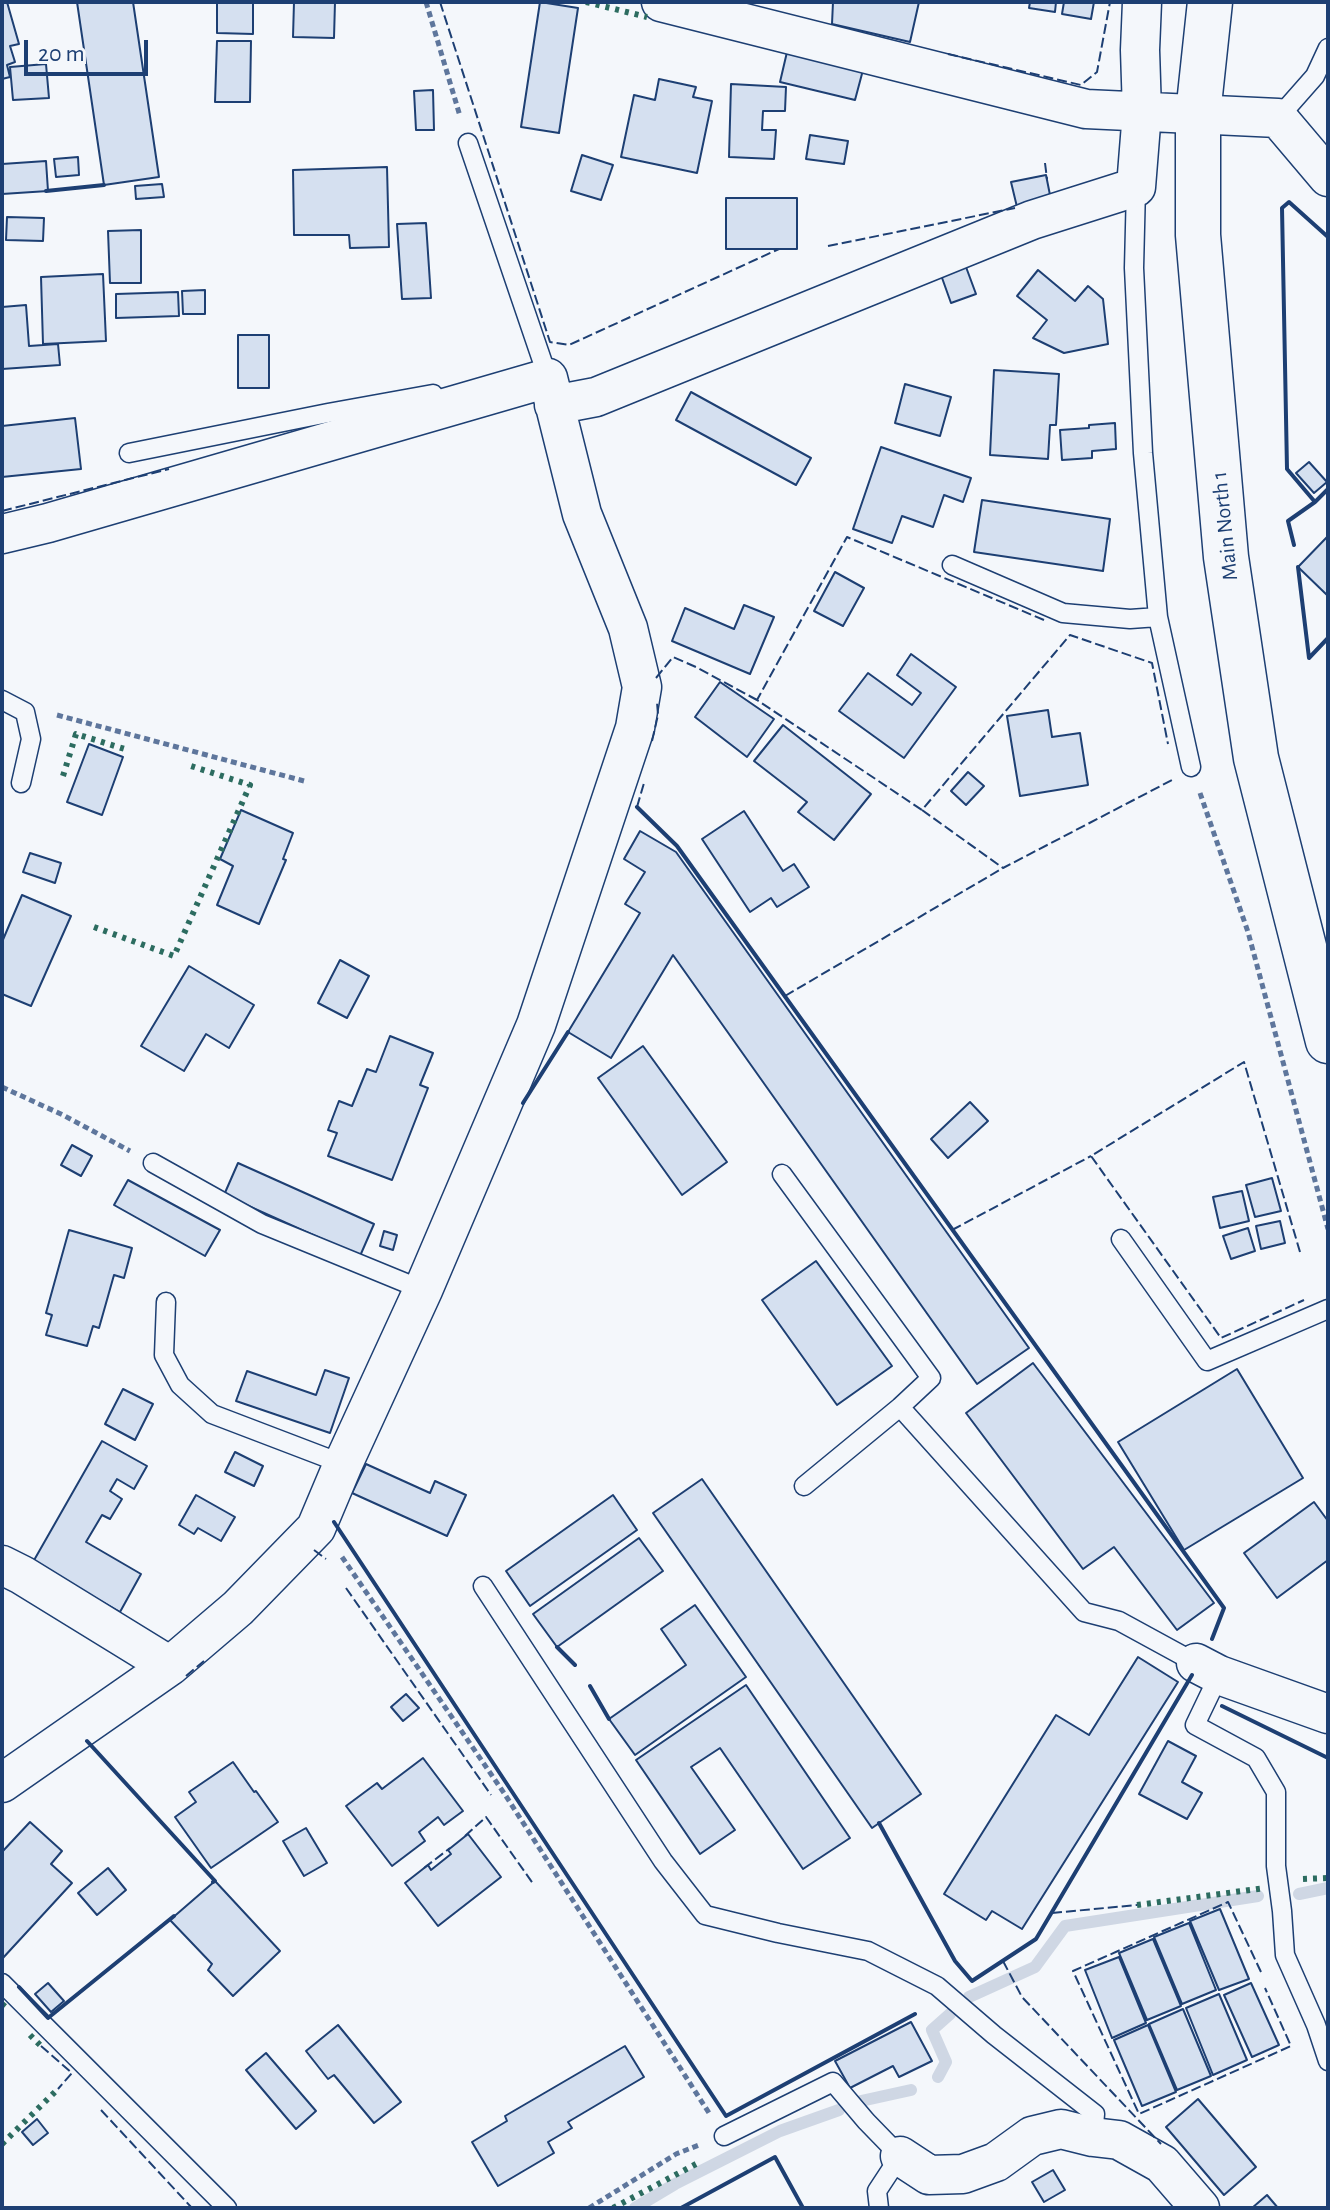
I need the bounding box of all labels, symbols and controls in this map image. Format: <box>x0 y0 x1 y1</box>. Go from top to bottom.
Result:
scale bar <box>28 24 152 74</box>
text: 20 m <box>38 42 85 66</box>
street label: Main North 1 <box>1206 470 1244 582</box>

